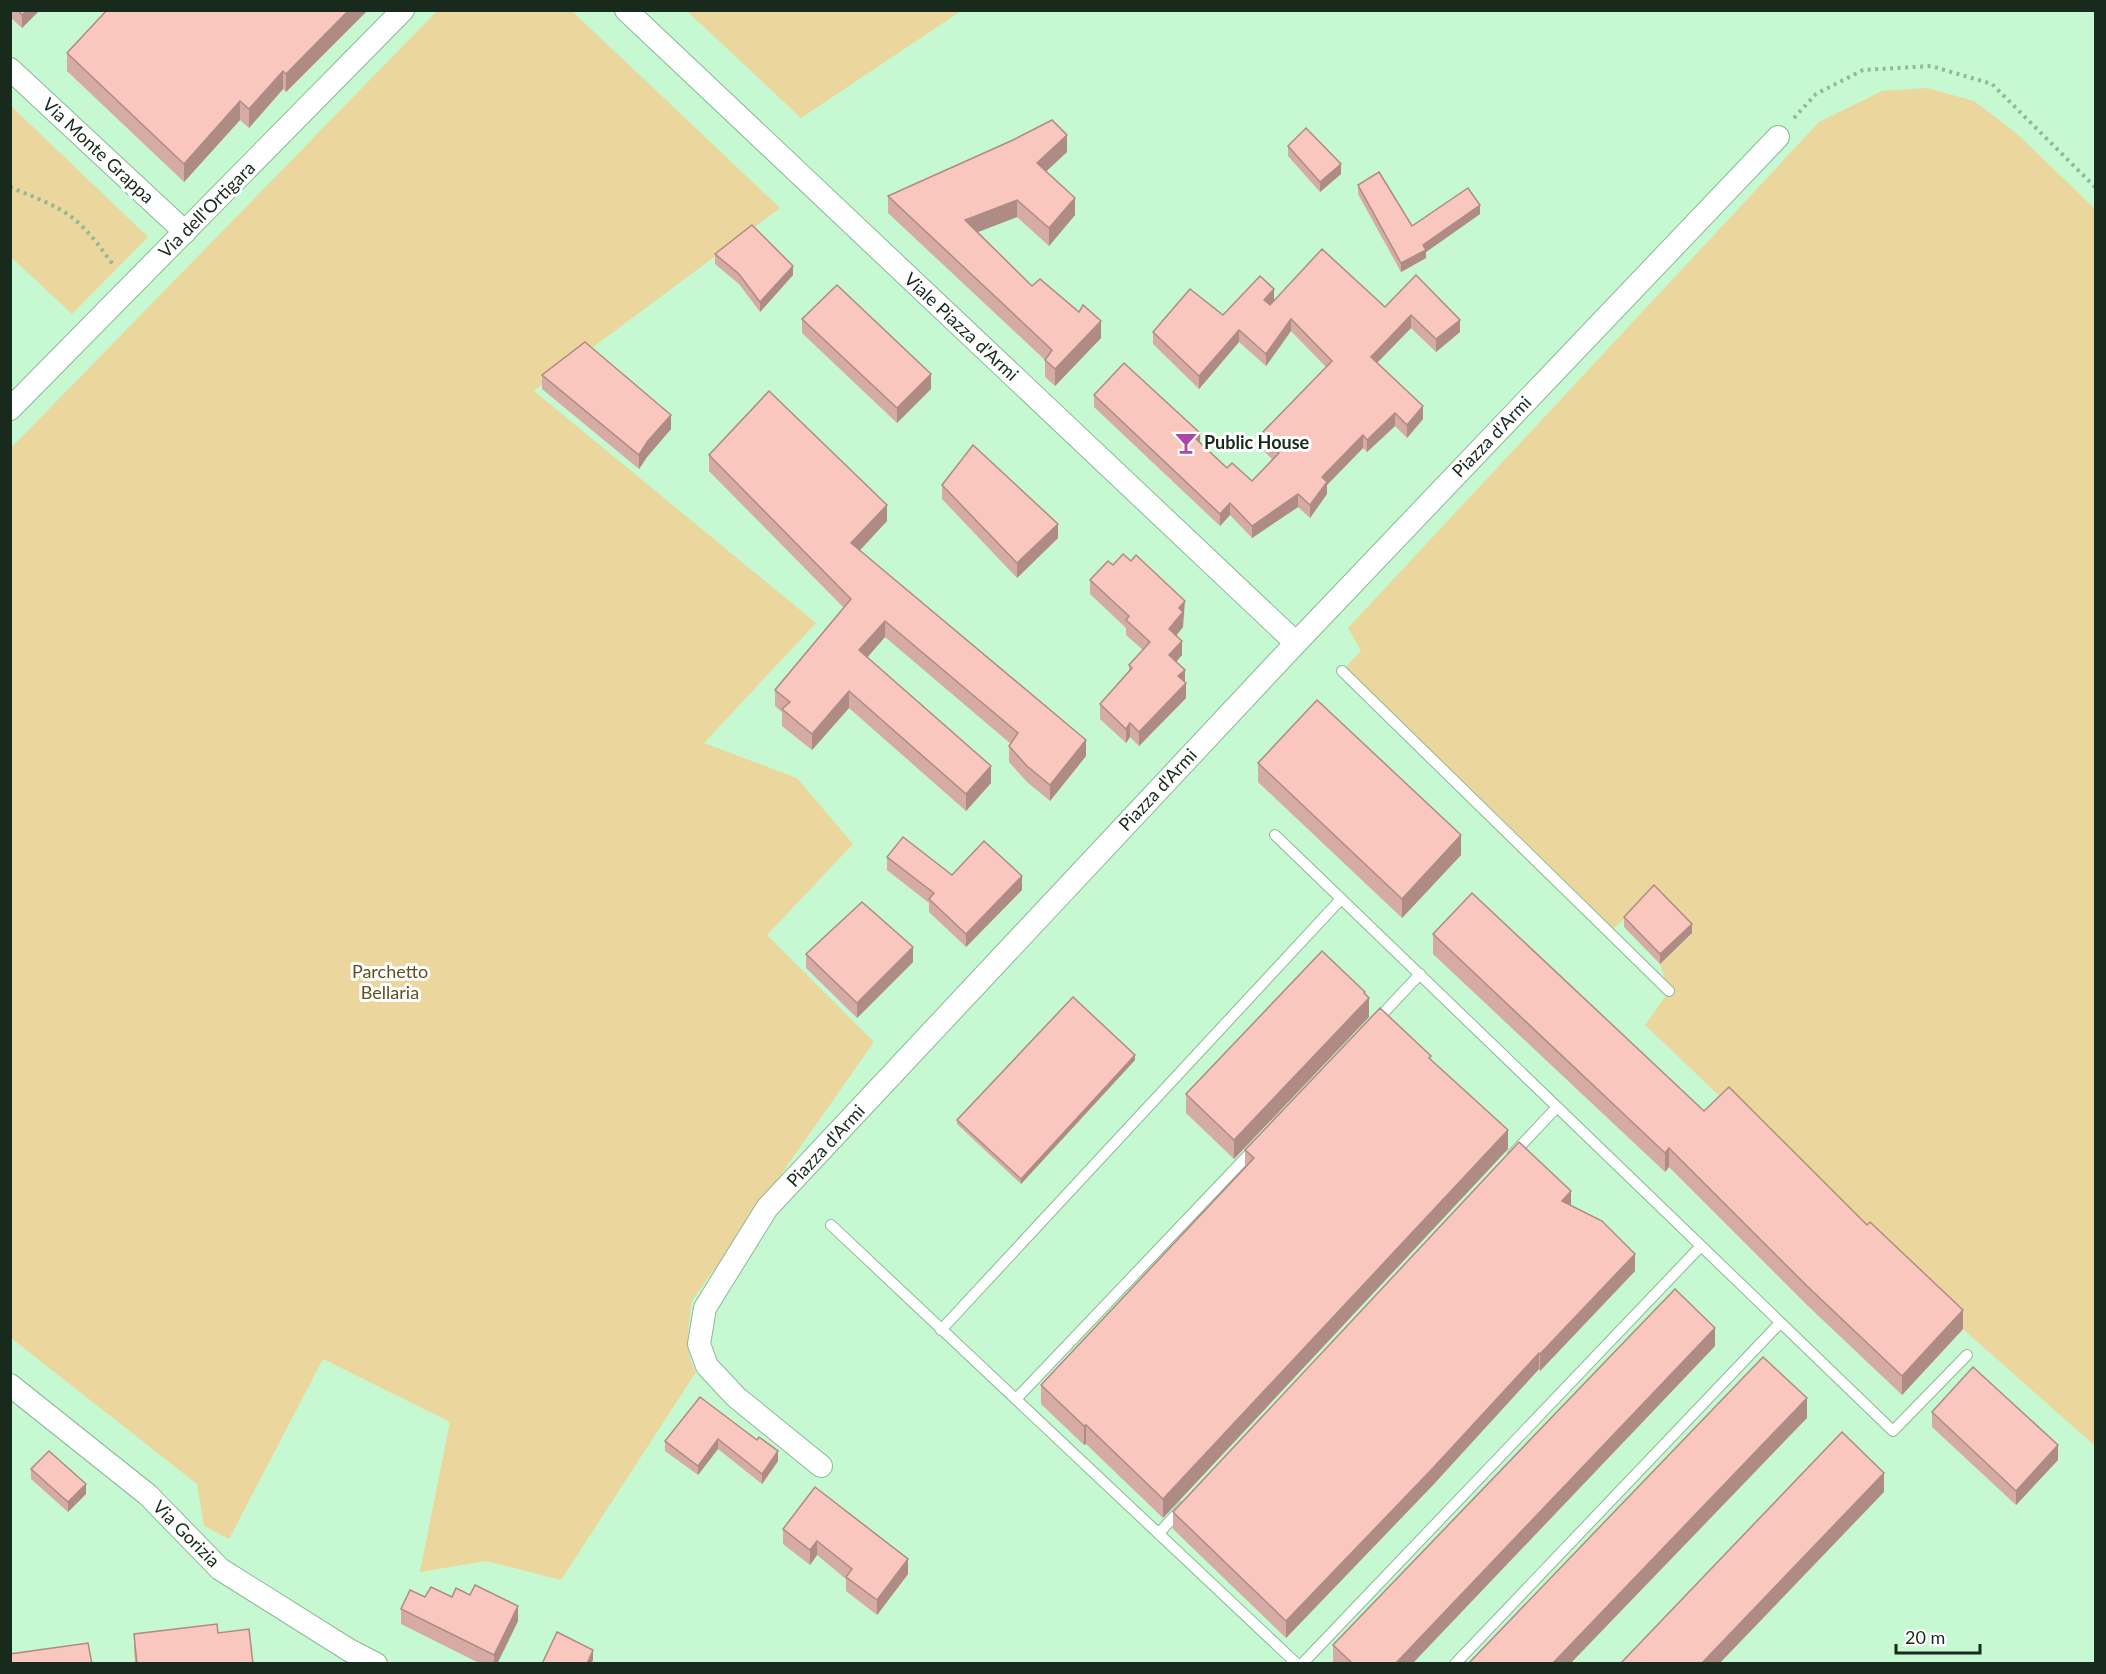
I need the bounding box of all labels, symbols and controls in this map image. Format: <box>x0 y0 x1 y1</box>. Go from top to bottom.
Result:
street label: Via Monte Grappa <box>38 93 159 208</box>
street label: Via dell'Ortigara <box>153 156 259 262</box>
street label: Viale Piazza d'Armi <box>900 268 1023 385</box>
street label: Piazza d'Armi <box>1447 391 1535 482</box>
bar icon: Public House <box>1173 430 1199 456</box>
place label: Public House <box>1204 431 1310 453</box>
street label: Piazza d'Armi <box>1114 744 1201 835</box>
park label: Parchetto Bellaria <box>352 960 428 1003</box>
street label: Piazza d'Armi <box>782 1100 869 1191</box>
street label: Via Gorizia <box>149 1495 225 1571</box>
scale bar <box>1896 1617 1980 1655</box>
text: 20 m <box>1905 1626 1945 1648</box>

